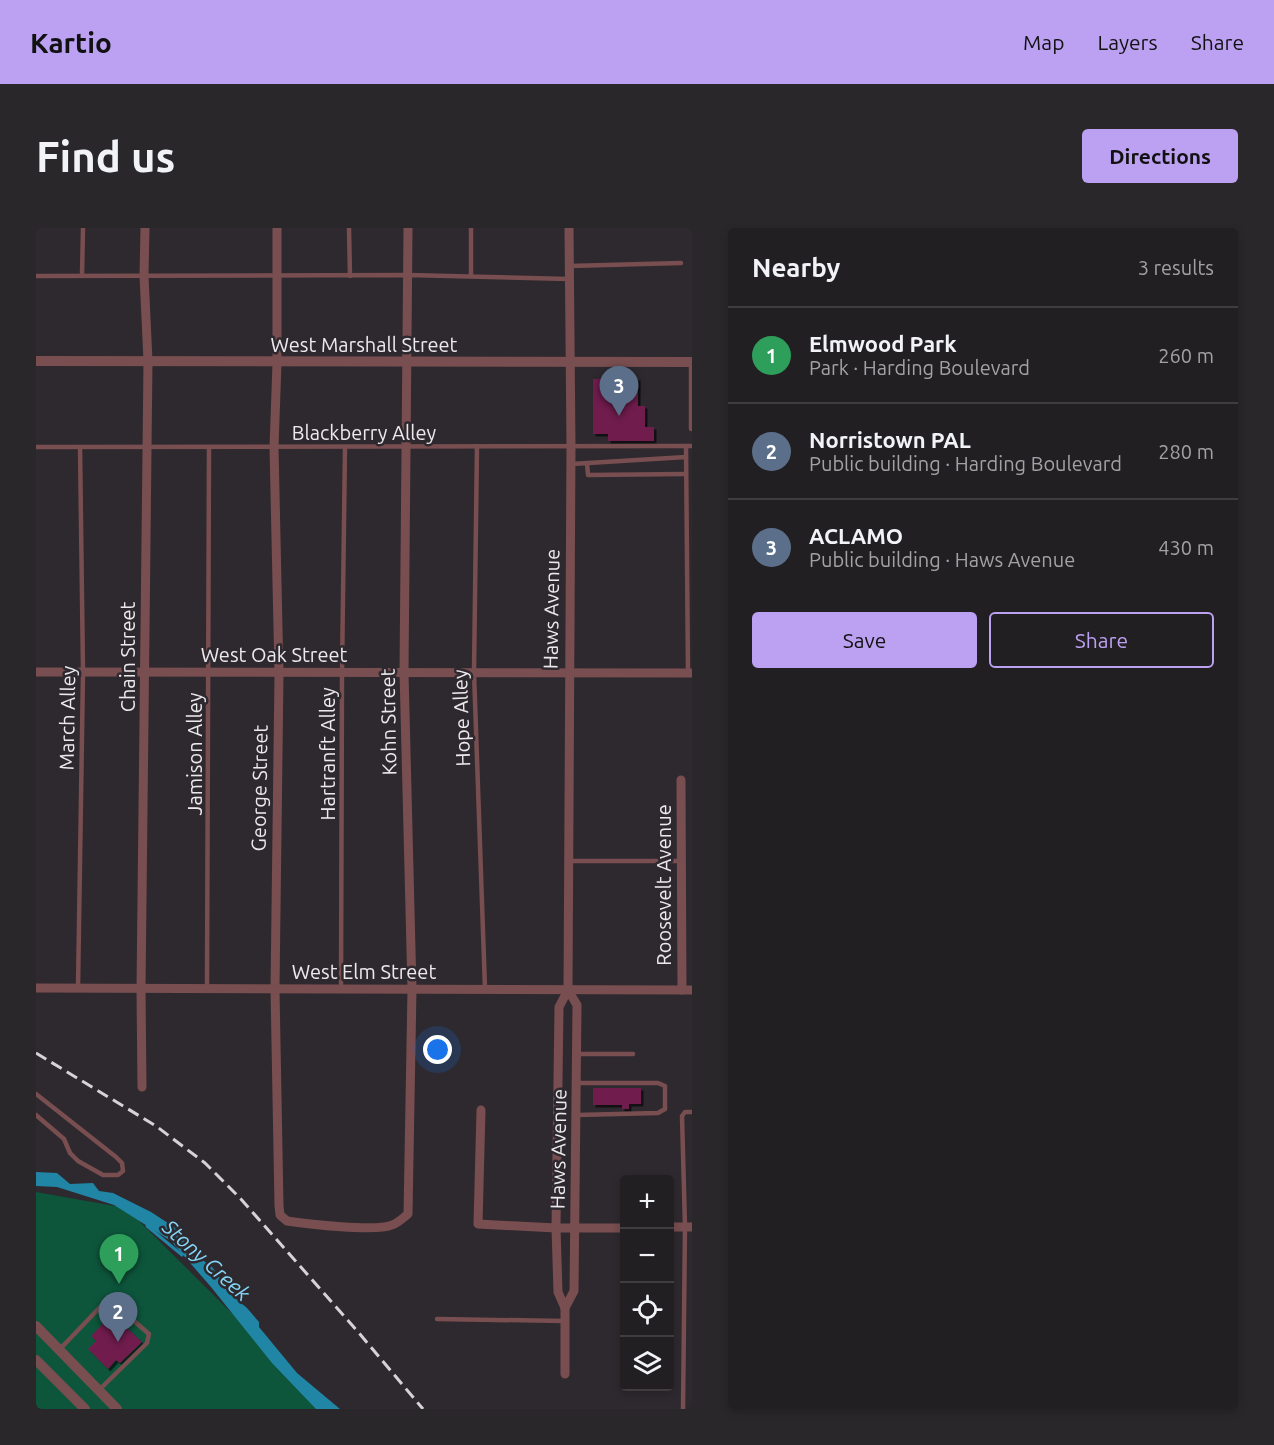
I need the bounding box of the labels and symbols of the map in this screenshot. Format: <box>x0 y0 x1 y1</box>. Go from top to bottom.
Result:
street label: West Marshall Street <box>271 333 458 356</box>
pin: 3 <box>600 366 638 416</box>
street label: Blackberry Alley <box>292 421 437 444</box>
street label: Haws Avenue <box>538 549 564 669</box>
street label: Chain Street <box>116 602 139 712</box>
street label: West Oak Street <box>201 643 347 666</box>
street label: March Alley <box>55 665 79 771</box>
street label: Kohn Street <box>376 668 400 776</box>
street label: Hope Alley <box>448 669 474 767</box>
street label: Hartranft Alley <box>316 687 339 821</box>
street label: Jamison Alley <box>183 692 206 815</box>
street label: George Street <box>246 724 272 851</box>
street label: Roosevelt Avenue <box>652 804 675 966</box>
street label: West Elm Street <box>292 960 436 983</box>
your location <box>423 1035 452 1064</box>
street label: Haws Avenue <box>545 1089 571 1209</box>
water label: Stony Creek <box>158 1214 256 1306</box>
pin: 1 <box>100 1234 139 1284</box>
pin: 2 <box>98 1292 137 1342</box>

